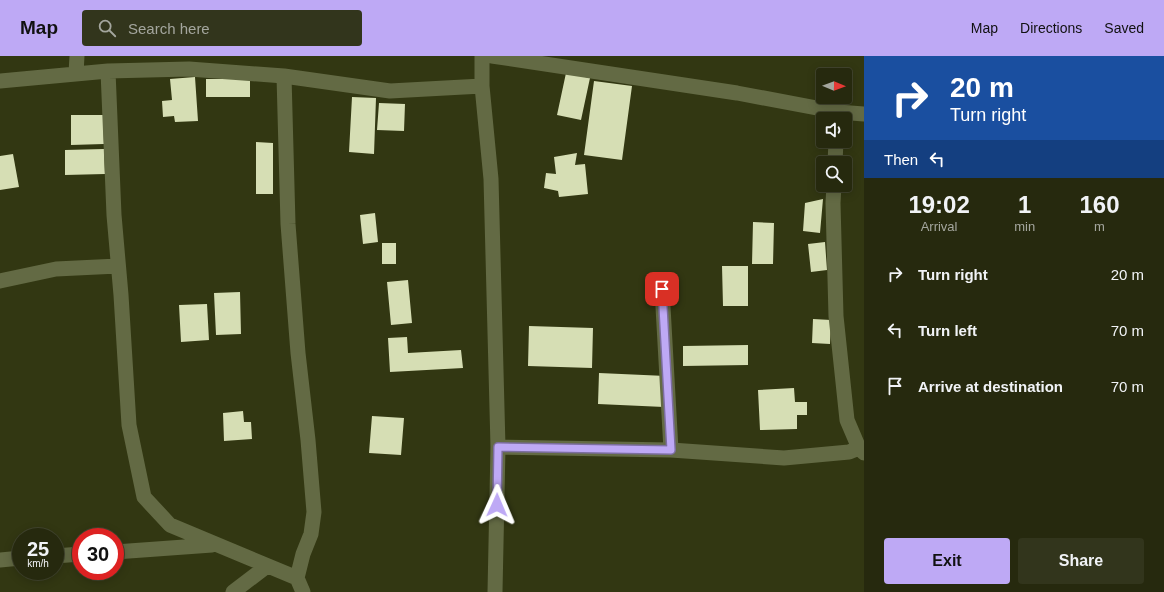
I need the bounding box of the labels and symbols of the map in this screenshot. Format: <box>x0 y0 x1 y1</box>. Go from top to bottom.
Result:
north arrow <box>816 68 852 104</box>
pin <box>645 272 679 306</box>
position arrow <box>476 484 518 526</box>
speed limit sign: 30 <box>72 528 124 580</box>

